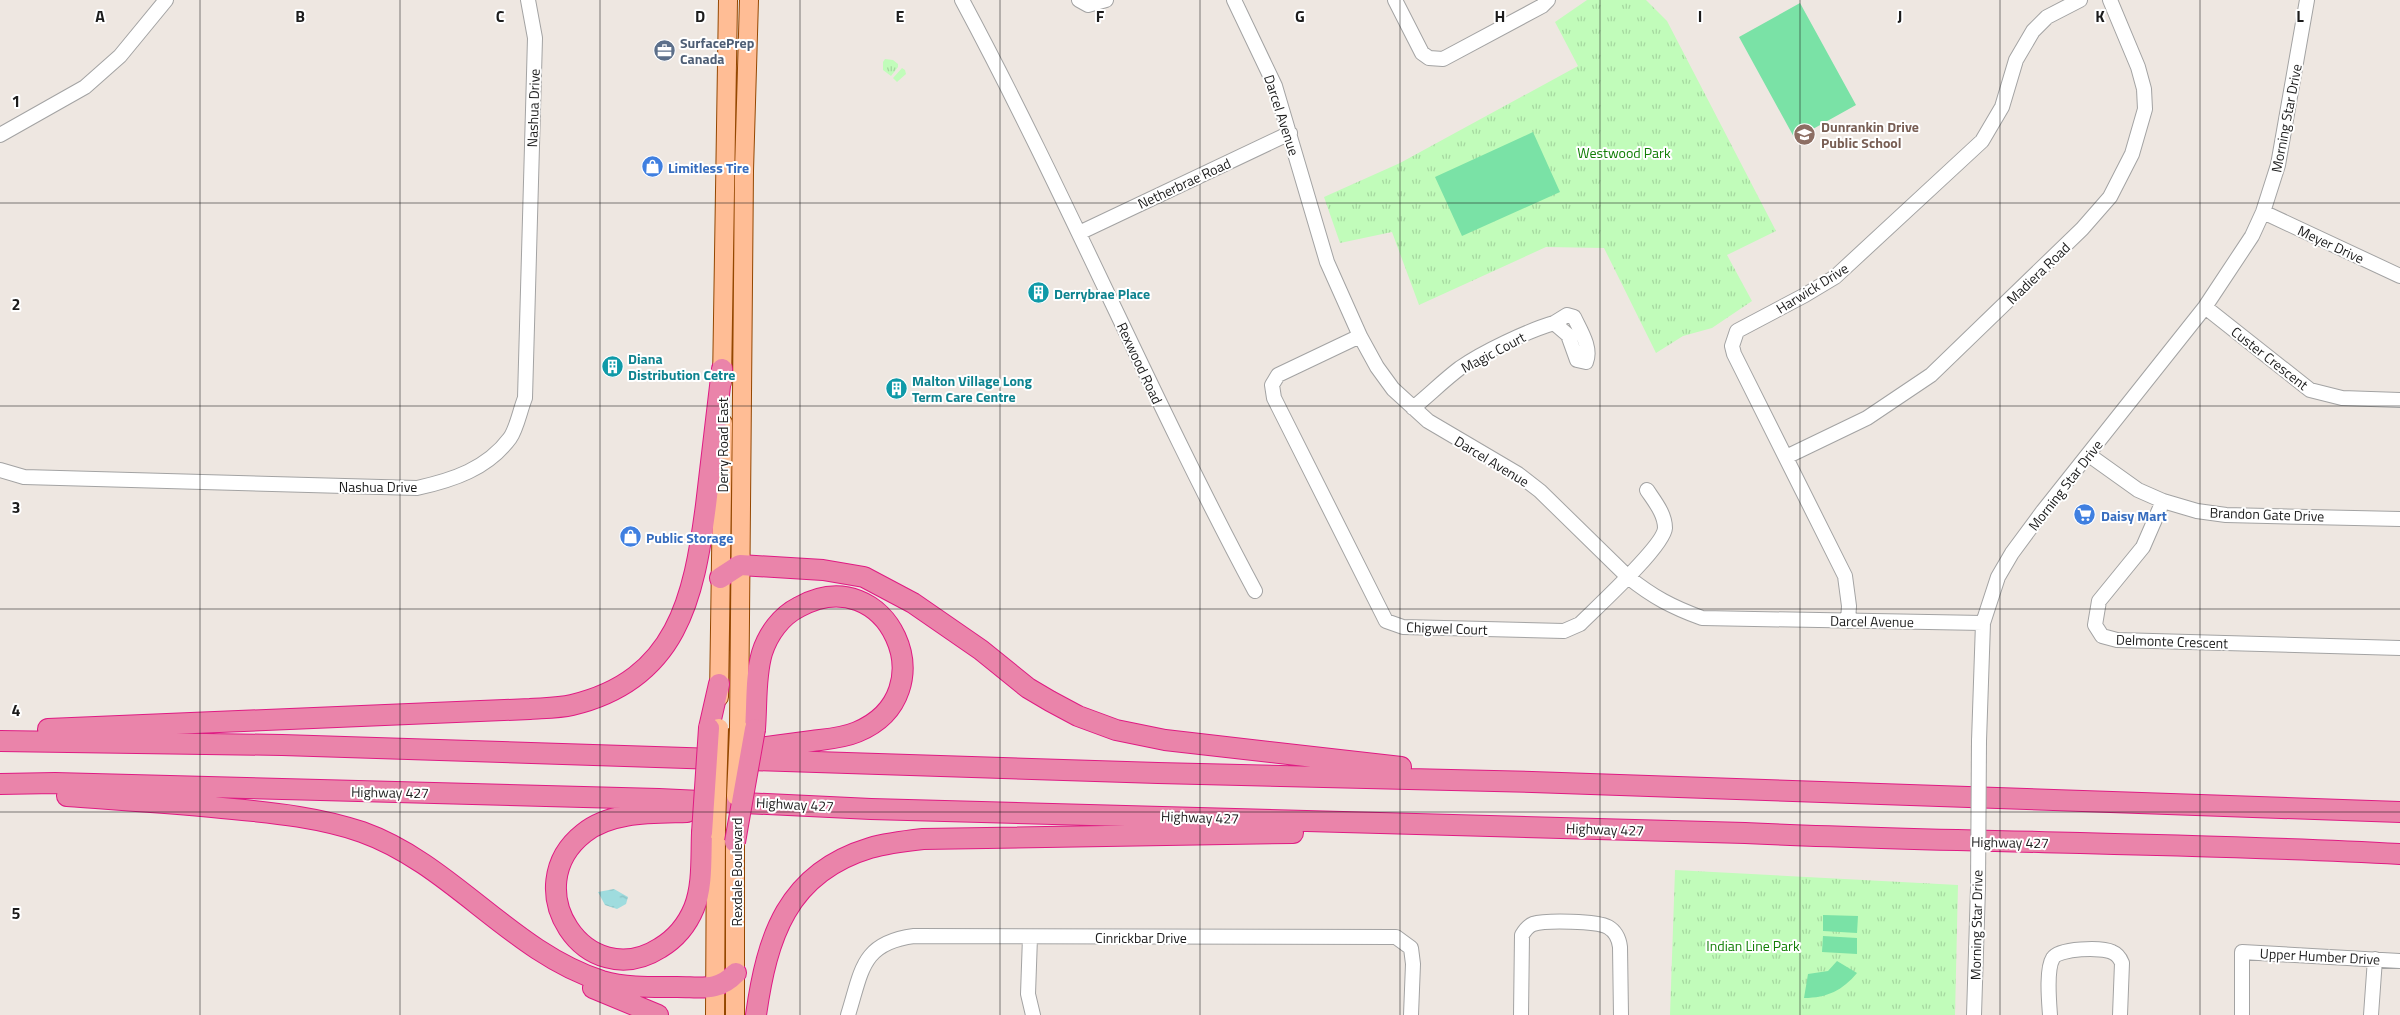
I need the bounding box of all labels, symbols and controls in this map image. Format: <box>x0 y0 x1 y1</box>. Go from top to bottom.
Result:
text: A <box>95 4 105 28</box>
text: B <box>295 4 305 28</box>
text: C <box>496 4 505 28</box>
text: D <box>695 4 705 28</box>
text: E <box>896 4 905 28</box>
text: F <box>1096 4 1105 28</box>
text: G <box>1295 4 1305 28</box>
text: H <box>1495 4 1505 28</box>
text: I <box>1698 4 1702 28</box>
text: J <box>1898 4 1902 28</box>
text: K <box>2095 4 2105 28</box>
text: L <box>2296 4 2304 28</box>
place label: SurfacePrep Canada <box>680 32 755 69</box>
office icon: SurfacePrep Canada <box>652 38 676 62</box>
street label: Morning Star Drive <box>2265 62 2307 174</box>
street label: Nashua Drive <box>521 68 545 148</box>
street label: Darcel Avenue <box>1259 72 1305 158</box>
text: 1 <box>12 89 20 113</box>
place label: Dunrankin Drive Public School <box>1821 116 1919 153</box>
school or university icon: Dunrankin Drive Public School <box>1793 122 1817 146</box>
park label: Westwood Park <box>1577 142 1671 163</box>
street label: Netherbrae Road <box>1134 152 1234 214</box>
shop icon: Limitless Tire <box>640 155 664 179</box>
place label: Limitless Tire <box>668 157 749 178</box>
street label: Meyer Drive <box>2294 220 2368 268</box>
street label: Madiera Road <box>2001 237 2075 309</box>
street label: Harwick Drive <box>1772 257 1852 319</box>
building icon: Derrybrae Place <box>1026 281 1050 305</box>
place label: Derrybrae Place <box>1054 283 1150 304</box>
text: 2 <box>12 292 20 316</box>
street label: Rexwood Road <box>1112 319 1168 407</box>
street label: Custer Crescent <box>2227 321 2313 395</box>
street label: Magic Court <box>1457 326 1529 378</box>
place label: Diana Distribution Cetre <box>628 348 735 385</box>
building icon: Diana Distribution Cetre <box>600 354 624 378</box>
place label: Malton Village Long Term Care Centre <box>912 370 1033 407</box>
building icon: Malton Village Long Term Care Centre <box>884 376 908 400</box>
street label: Derry Road East <box>712 397 733 493</box>
street label: Darcel Avenue <box>1451 430 1533 492</box>
street label: Morning Star Drive <box>2023 435 2107 535</box>
street label: Nashua Drive <box>339 476 417 497</box>
text: 3 <box>12 495 20 519</box>
street label: Brandon Gate Drive <box>2209 502 2325 526</box>
supermarket icon: Daisy Mart <box>2073 503 2097 527</box>
place label: Daisy Mart <box>2101 505 2167 526</box>
shop icon: Public Storage <box>618 525 642 549</box>
place label: Public Storage <box>646 527 733 548</box>
street label: Darcel Avenue <box>1830 610 1914 632</box>
street label: Chigwel Court <box>1406 616 1488 640</box>
street label: Delmonte Crescent <box>2116 629 2229 653</box>
text: 4 <box>12 698 21 722</box>
street label: Highway 427 <box>351 781 429 803</box>
street label: Highway 427 <box>755 791 835 817</box>
street label: Highway 427 <box>1161 805 1239 829</box>
street label: Highway 427 <box>1566 817 1644 841</box>
street label: Rexdale Boulevard <box>726 818 747 926</box>
street label: Highway 427 <box>1971 831 2049 853</box>
street label: Morning Star Drive <box>1965 870 1987 980</box>
text: 5 <box>12 901 21 925</box>
street label: Cinrickbar Drive <box>1095 927 1187 948</box>
park label: Indian Line Park <box>1706 935 1800 956</box>
street label: Upper Humber Drive <box>2259 942 2381 970</box>

